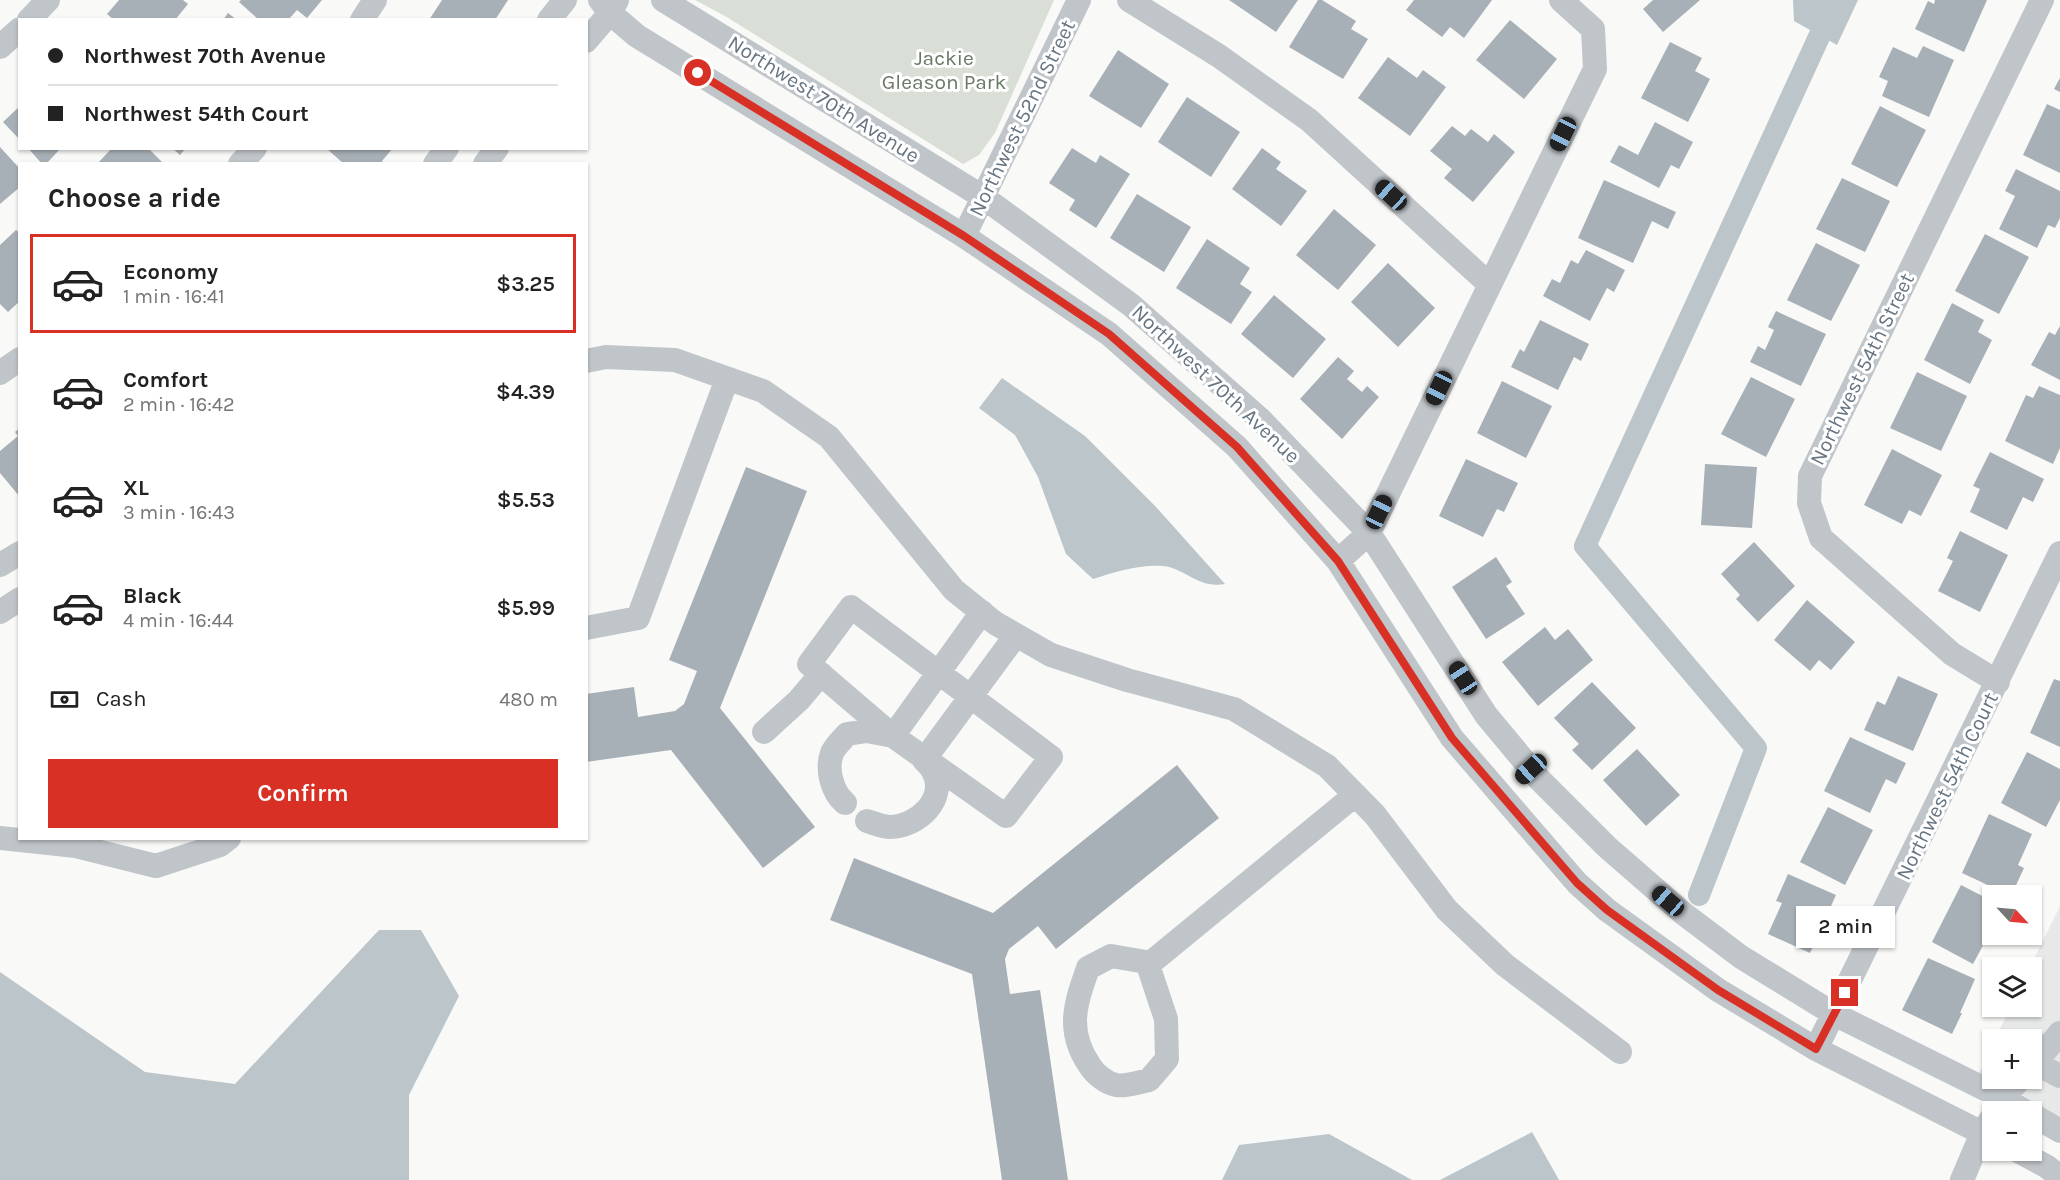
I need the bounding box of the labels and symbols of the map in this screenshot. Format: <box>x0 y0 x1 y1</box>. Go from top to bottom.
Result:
street label: Northwest 52nd Street <box>964 16 1080 220</box>
street label: Northwest 70th Avenue <box>724 30 924 168</box>
park label: Jackie Gleason Park <box>882 46 1006 94</box>
route start <box>684 59 711 86</box>
car <box>1547 114 1579 154</box>
car <box>1372 176 1410 214</box>
street label: Northwest 54th Street <box>1805 269 1919 469</box>
street label: Northwest 70th Avenue <box>1127 300 1305 468</box>
car <box>1423 368 1455 408</box>
car <box>1363 492 1395 532</box>
car <box>1446 658 1480 698</box>
street label: Northwest 54th Court <box>1891 688 2003 884</box>
car <box>1512 750 1550 788</box>
car <box>1649 882 1687 920</box>
north arrow <box>1982 885 2042 945</box>
callout: 2 min <box>1796 906 1894 948</box>
route end <box>1831 979 1858 1006</box>

